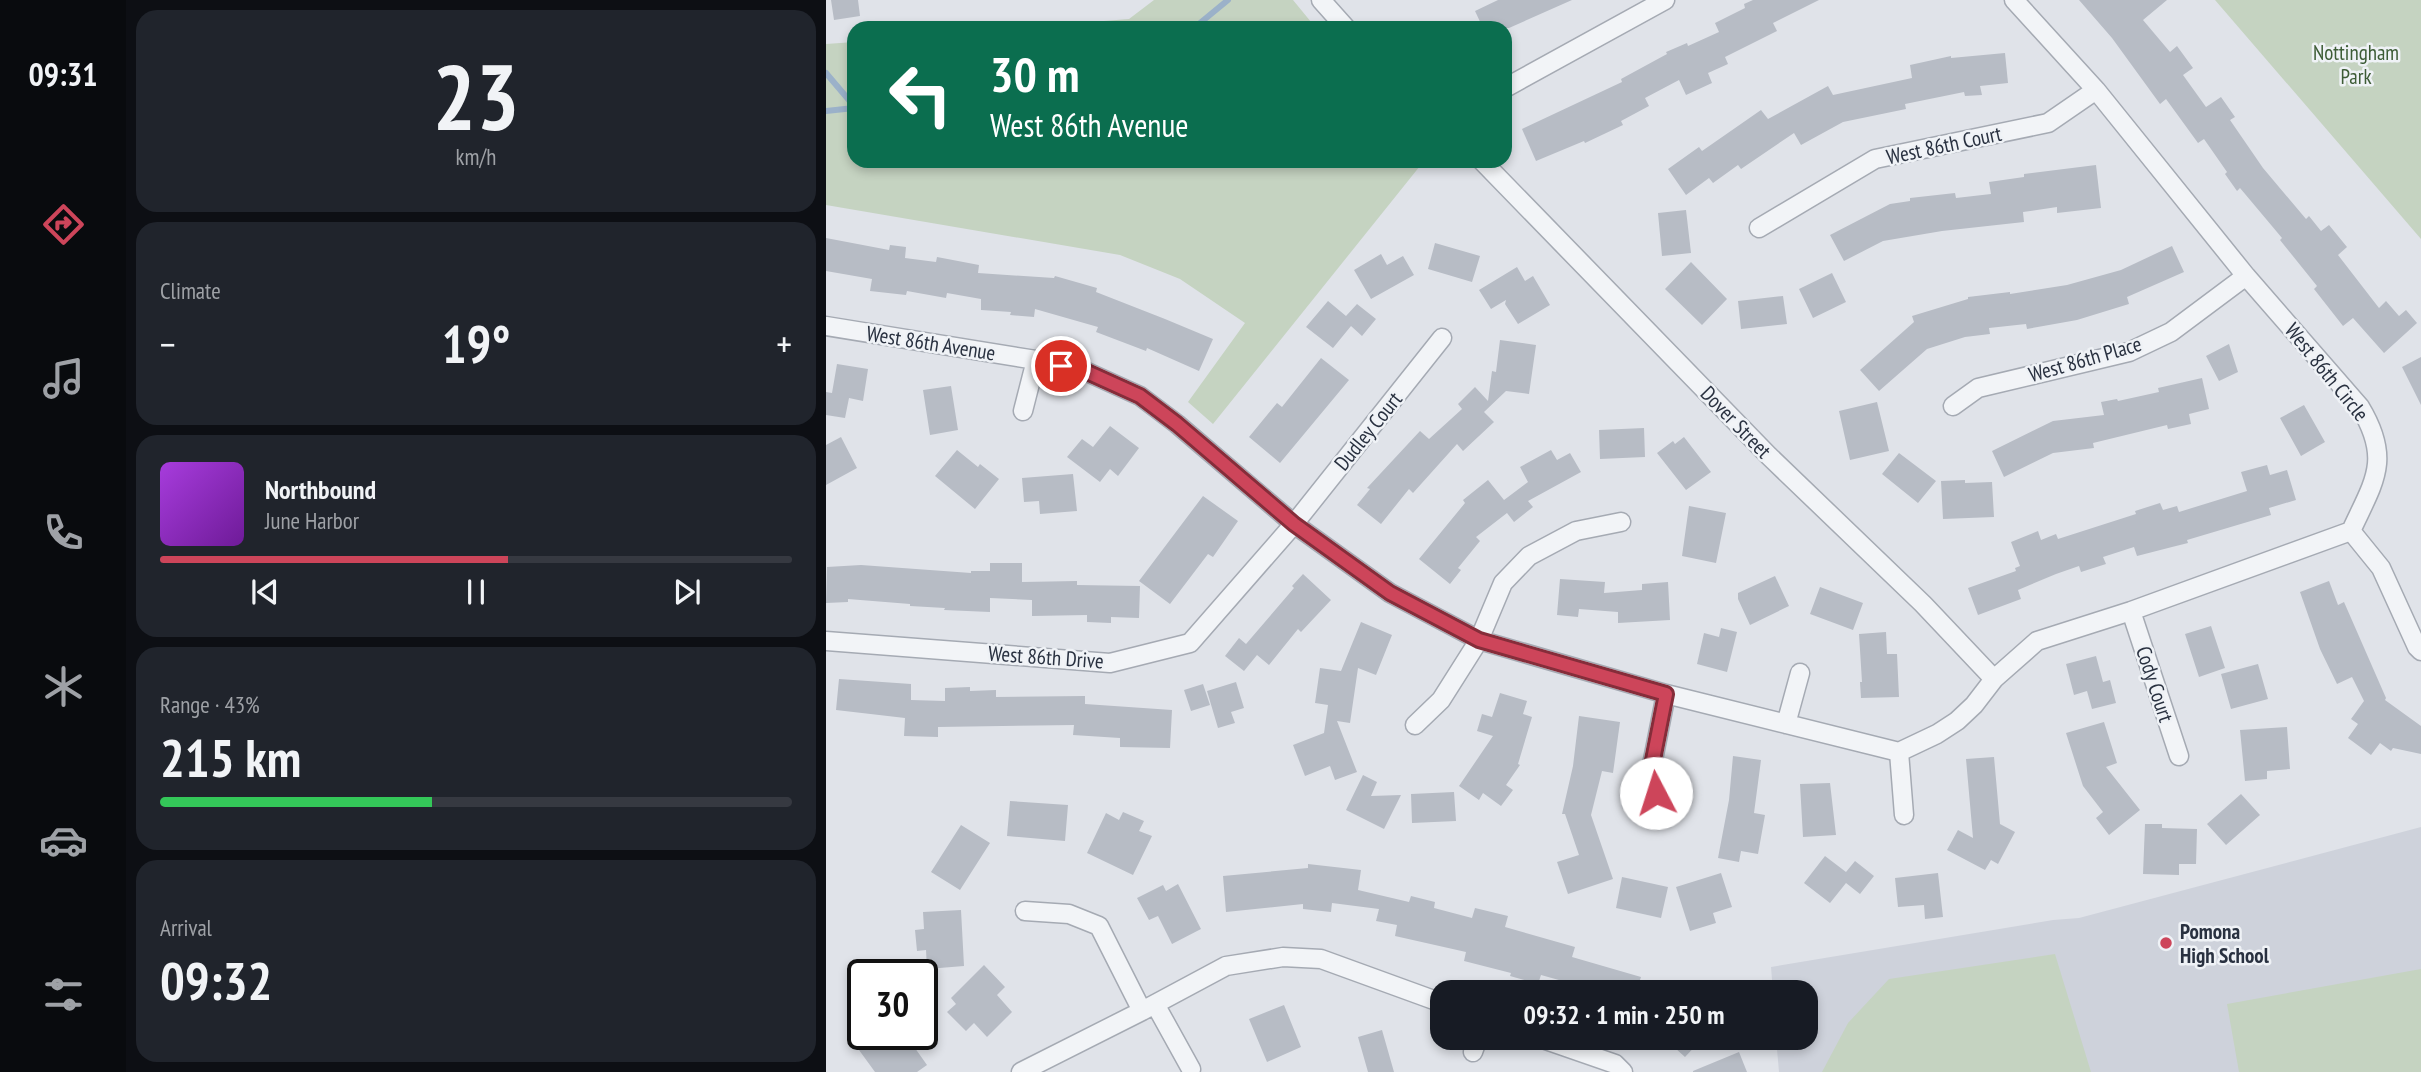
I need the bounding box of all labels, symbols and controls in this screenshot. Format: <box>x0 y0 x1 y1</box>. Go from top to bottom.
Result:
text: 23 <box>433 37 520 155</box>
park label: Nottingham Park <box>2313 39 2399 90</box>
text: 30 m <box>990 42 1079 106</box>
icon: left <box>875 49 966 140</box>
text: 09:31 <box>28 53 98 95</box>
text: West 86th Avenue <box>990 104 1189 146</box>
street label: West 86th Court <box>1884 120 2004 170</box>
text: km/h <box>456 142 496 171</box>
icon: directions <box>39 200 88 249</box>
text: Climate <box>160 276 221 305</box>
text: 19° <box>442 310 510 377</box>
street label: West 86th Circle <box>2279 317 2375 427</box>
text: − <box>160 319 176 368</box>
text: + <box>776 319 792 368</box>
street label: West 86th Avenue <box>865 319 997 367</box>
street label: West 86th Place <box>2025 330 2145 388</box>
pin <box>1031 336 1091 396</box>
icon: arrive <box>1042 347 1080 385</box>
icon: music <box>39 354 88 403</box>
street label: Dover Street <box>1695 380 1777 464</box>
street label: Dudley Court <box>1328 386 1408 476</box>
text: Northbound <box>265 473 376 506</box>
text: June Harbor <box>265 506 359 535</box>
icon: phone <box>39 508 88 557</box>
icon: previous <box>246 573 284 611</box>
icon: pause <box>457 573 495 611</box>
icon: next <box>668 573 706 611</box>
street label: West 86th Drive <box>987 639 1105 675</box>
street label: Cody Court <box>2130 643 2180 726</box>
icon: climate <box>39 662 88 711</box>
text: Range · 43% <box>160 690 260 719</box>
text: 215 km <box>160 724 301 791</box>
position arrow <box>1619 756 1693 830</box>
icon: car <box>39 816 88 865</box>
text: Arrival <box>160 913 212 942</box>
place label: Pomona High School <box>2180 918 2270 969</box>
marker: Pomona High School <box>2158 935 2174 951</box>
text: 09:32 <box>160 947 272 1014</box>
speed limit sign: 30 <box>847 959 938 1050</box>
icon: filters <box>39 970 88 1019</box>
text: 09:32 · 1 min · 250 m <box>1524 998 1724 1031</box>

